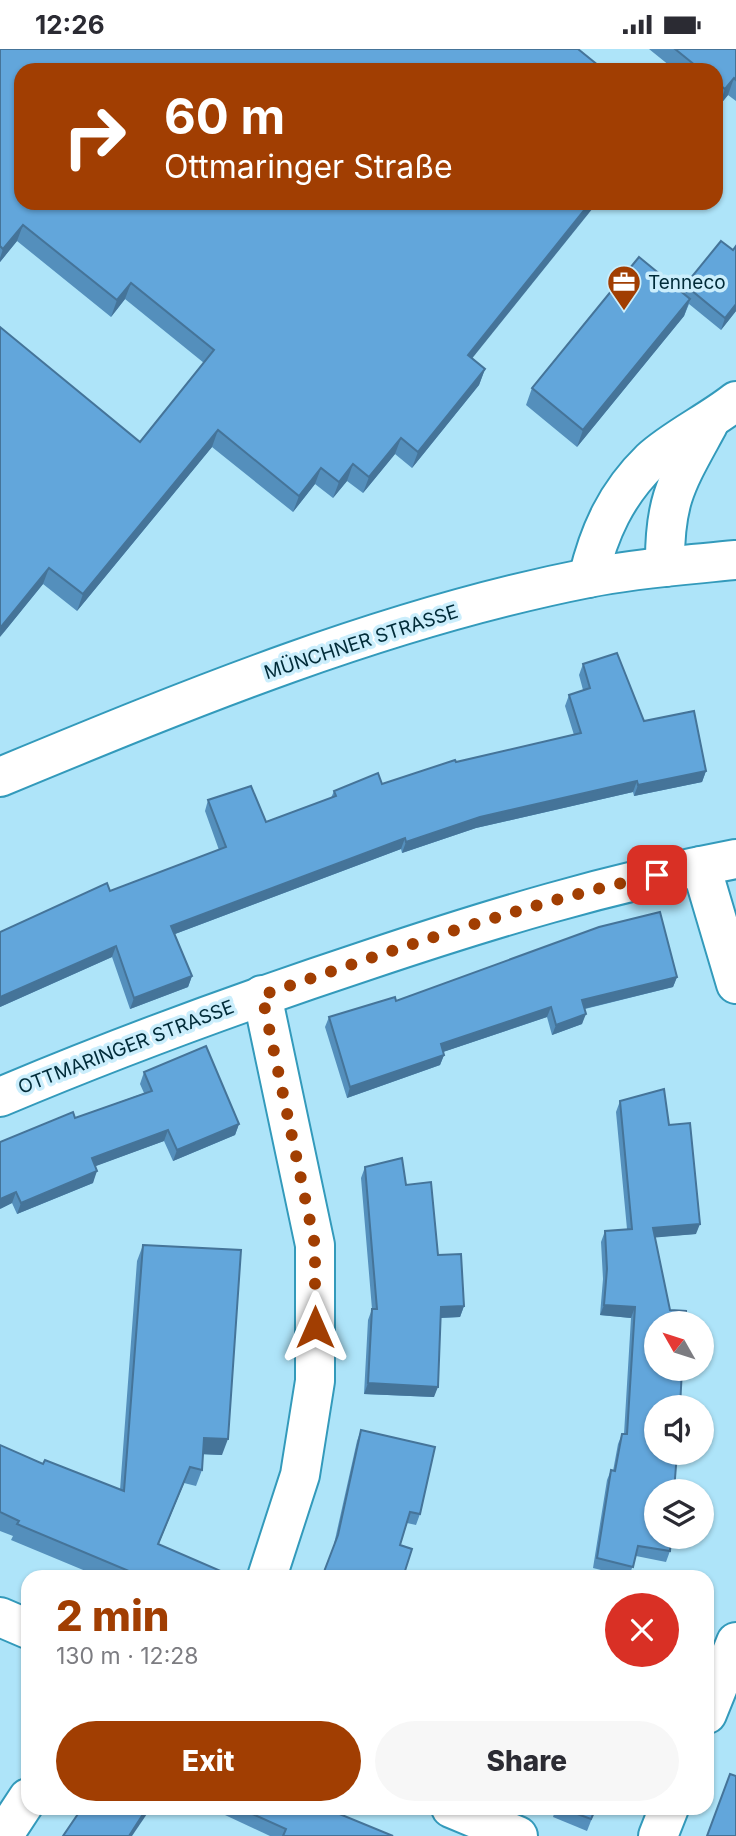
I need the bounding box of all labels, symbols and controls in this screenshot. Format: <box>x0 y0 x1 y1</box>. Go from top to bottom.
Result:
text: 12:26 <box>35 9 105 40</box>
text: 60 m <box>164 87 285 146</box>
icon: right <box>49 91 140 182</box>
text: Ottmaringer Straße <box>164 147 453 186</box>
office icon: Tenneco <box>605 263 643 312</box>
place label: Tenneco <box>648 271 726 294</box>
street label: MÜNCHNER STRASSE <box>261 600 461 684</box>
pin <box>627 845 687 905</box>
icon: arrive <box>638 856 676 894</box>
street label: OTTMARINGER STRASSE <box>15 995 237 1099</box>
position arrow <box>278 1290 352 1364</box>
north arrow <box>644 1311 714 1381</box>
map controls <box>644 1311 714 1549</box>
button: sound <box>644 1395 714 1465</box>
button: layers <box>644 1479 714 1549</box>
text: 2 min <box>56 1590 170 1641</box>
button: close <box>605 1593 679 1667</box>
text: 130 m · 12:28 <box>56 1642 199 1670</box>
button: Exit <box>56 1721 361 1801</box>
button: Share <box>375 1721 679 1801</box>

